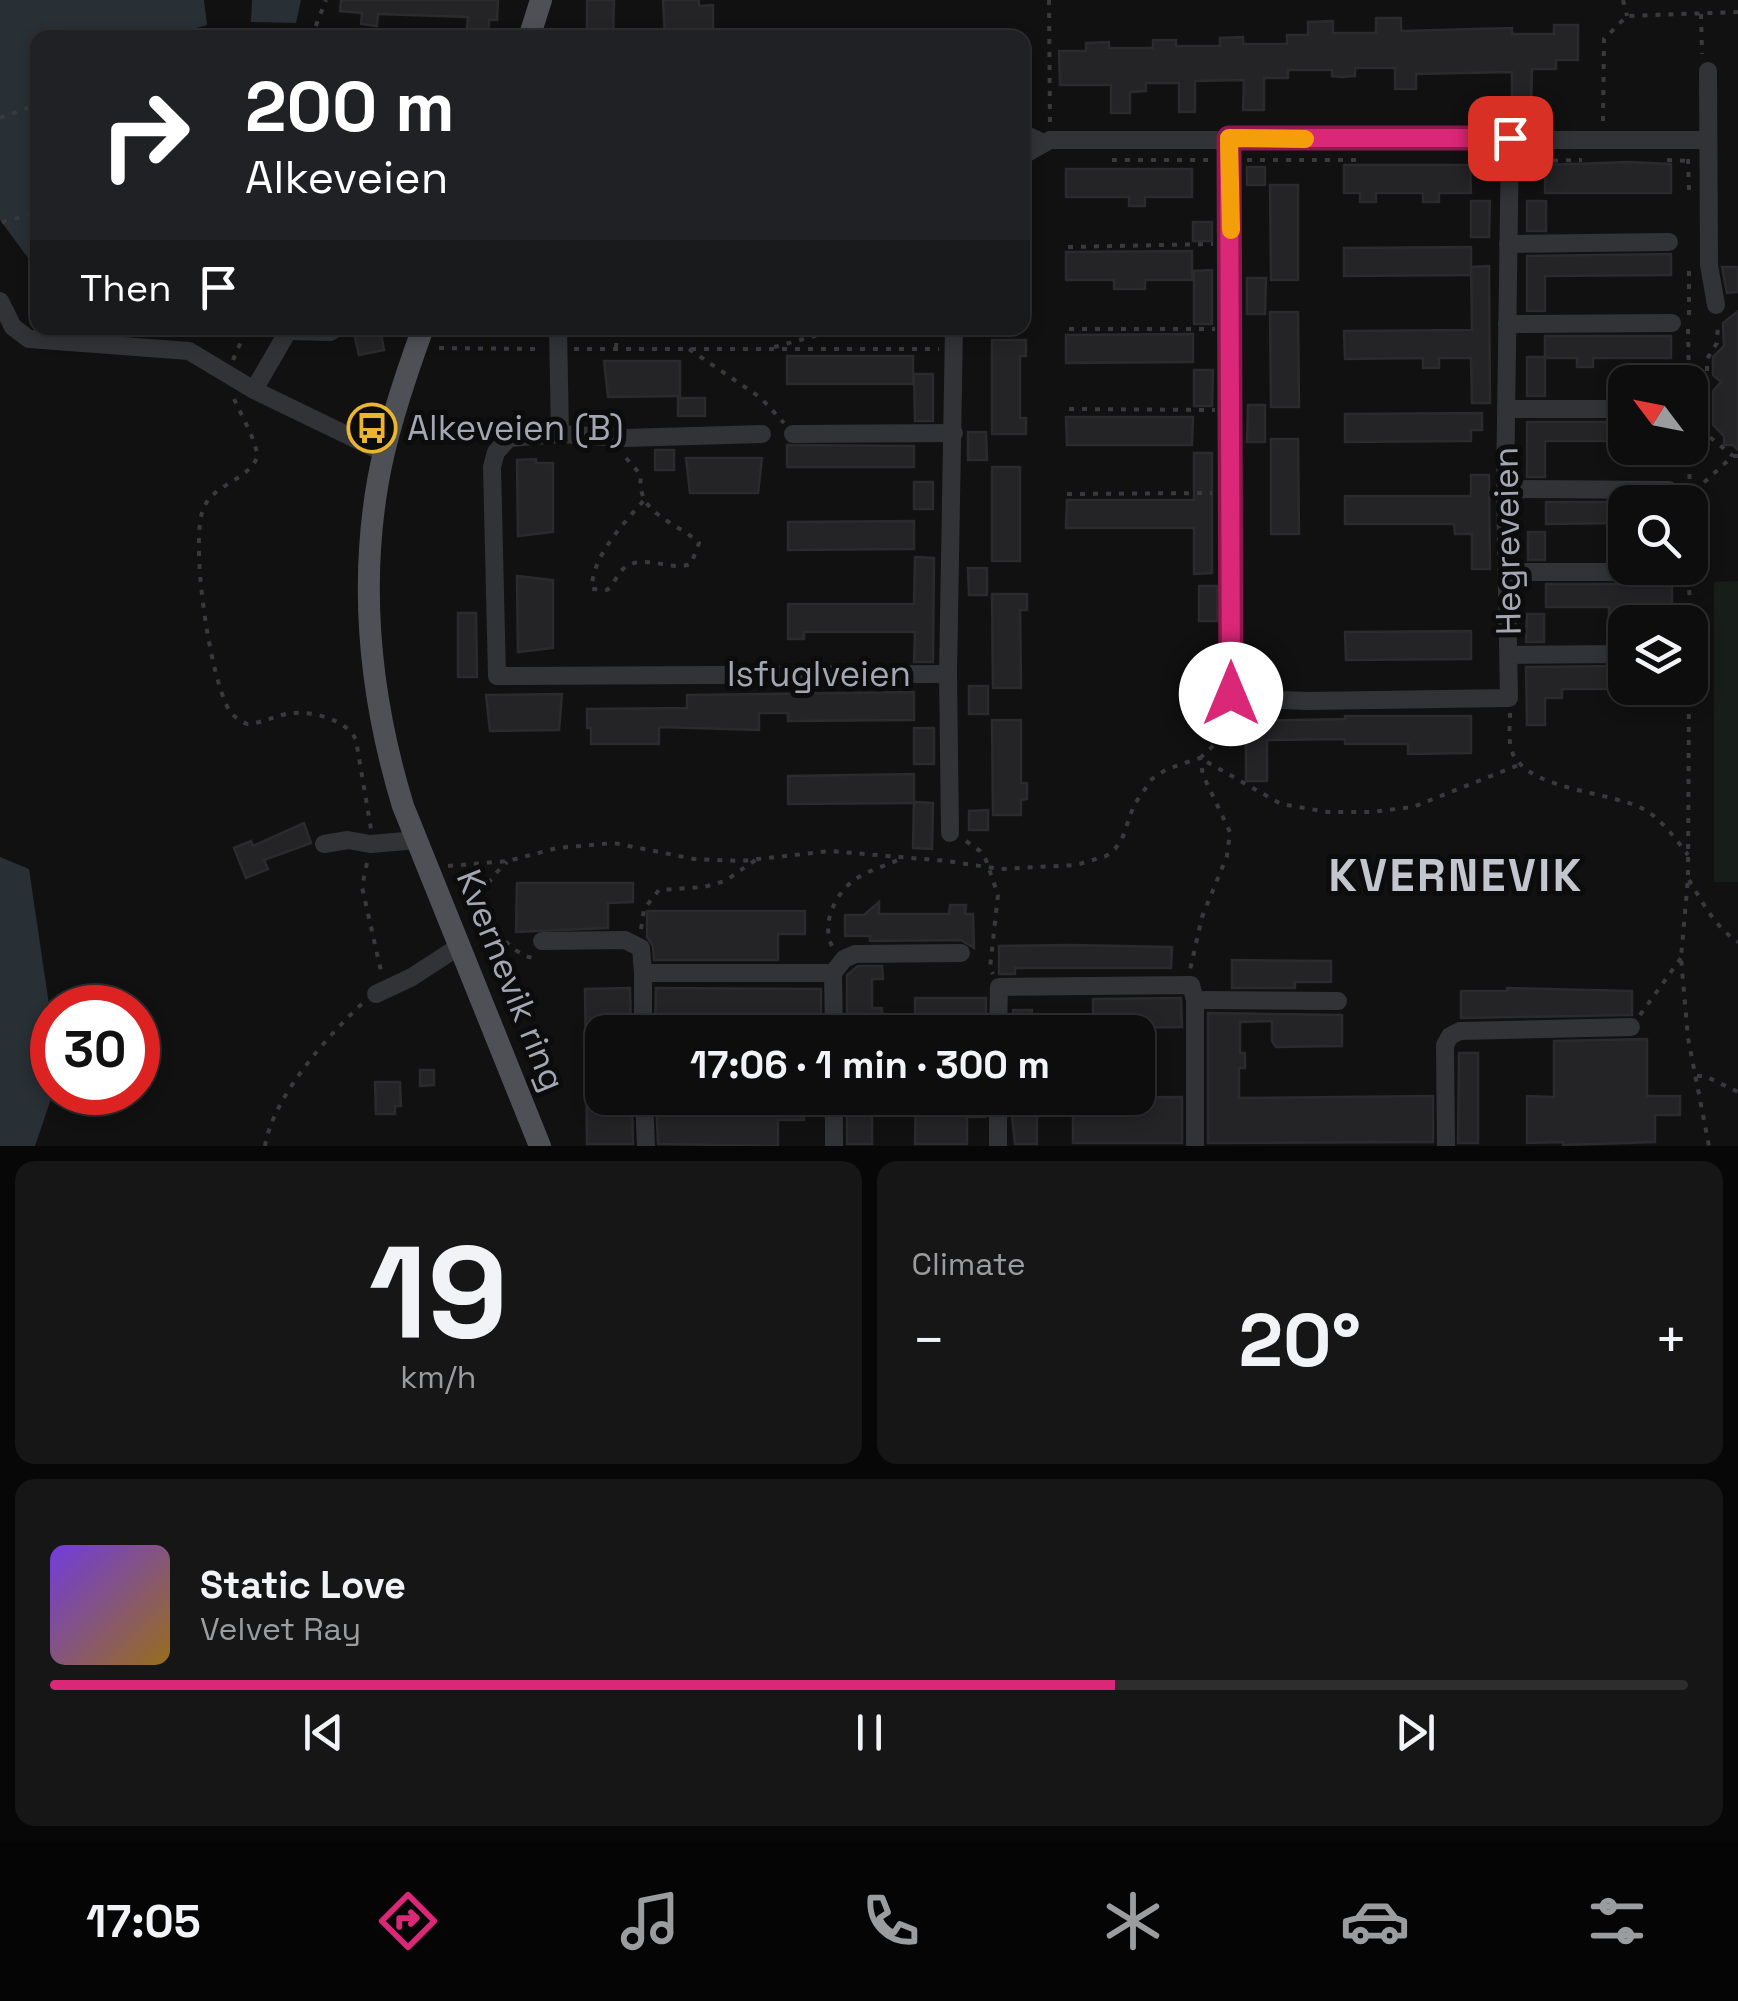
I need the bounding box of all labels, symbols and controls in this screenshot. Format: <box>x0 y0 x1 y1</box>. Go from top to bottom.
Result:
text: 200 m <box>245 62 455 151</box>
icon: right <box>80 70 210 200</box>
pin <box>1468 96 1553 181</box>
icon: arrive <box>1483 111 1538 166</box>
text: Alkeveien <box>245 149 448 206</box>
icon: arrive <box>191 260 246 315</box>
text: Then <box>80 264 171 312</box>
north arrow <box>1608 365 1708 465</box>
map controls <box>1608 365 1708 705</box>
bus stop icon: Alkeveien (B) <box>346 402 398 454</box>
place label: Alkeveien (B) <box>407 406 624 450</box>
street label: Hegreveien <box>1483 446 1531 636</box>
button: search <box>1608 485 1708 585</box>
button: layers <box>1608 605 1708 705</box>
position arrow <box>1179 642 1283 746</box>
street label: Isfuglveien <box>727 652 911 696</box>
district label: KVERNEVIK <box>1329 847 1583 904</box>
street label: Kvernevik ring <box>447 863 575 1097</box>
speed limit sign: 30 <box>30 985 160 1115</box>
text: 17:06 · 1 min · 300 m <box>690 1041 1050 1089</box>
text: 19 <box>369 1209 508 1375</box>
text: Climate <box>912 1244 1026 1284</box>
text: 20° <box>1238 1292 1361 1388</box>
text: − <box>912 1305 946 1375</box>
text: + <box>1654 1305 1688 1375</box>
text: km/h <box>400 1357 476 1397</box>
text: Static Love <box>200 1561 406 1609</box>
text: Velvet Ray <box>200 1609 361 1649</box>
icon: previous <box>296 1705 351 1760</box>
icon: pause <box>842 1705 897 1760</box>
icon: next <box>1388 1705 1443 1760</box>
icon: directions <box>373 1886 443 1956</box>
icon: music <box>615 1886 685 1956</box>
icon: phone <box>856 1886 926 1956</box>
icon: climate <box>1098 1886 1168 1956</box>
icon: car <box>1340 1886 1410 1956</box>
icon: filters <box>1582 1886 1652 1956</box>
text: 17:05 <box>86 1893 201 1950</box>

